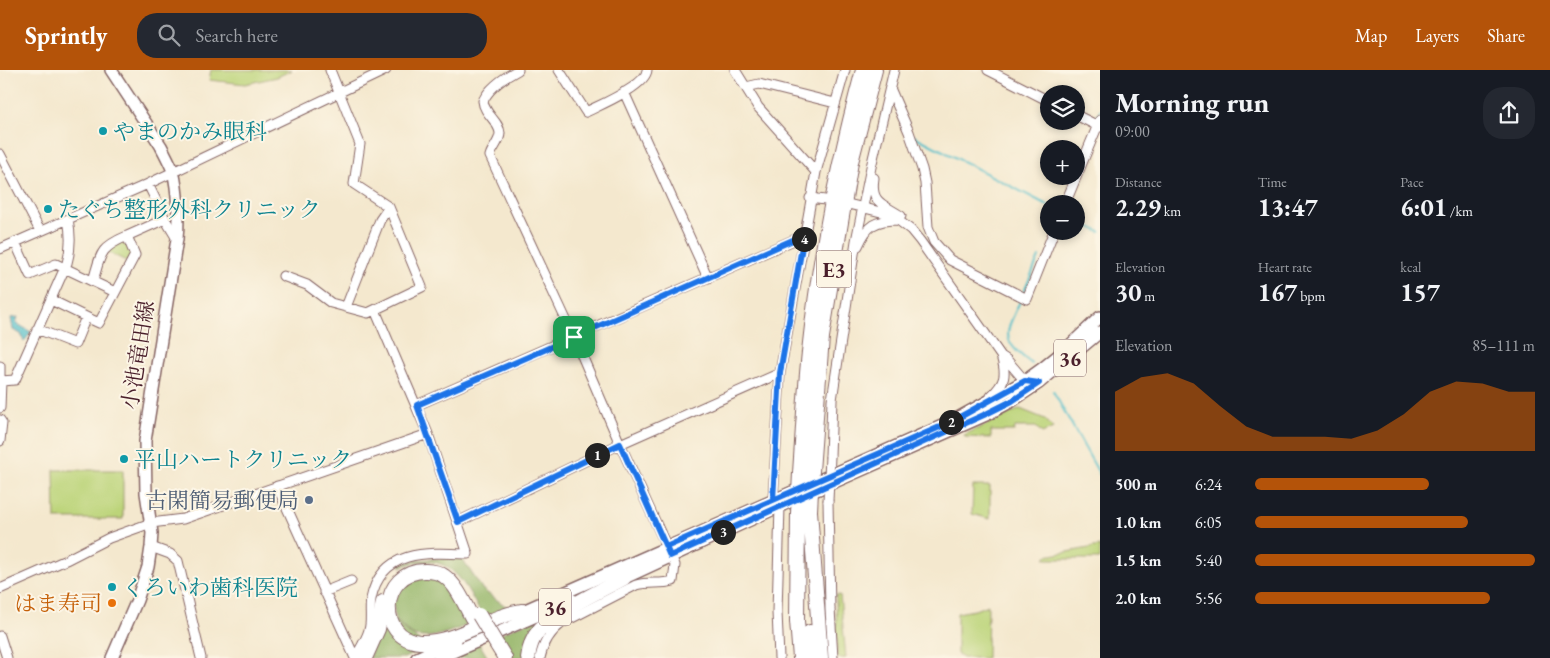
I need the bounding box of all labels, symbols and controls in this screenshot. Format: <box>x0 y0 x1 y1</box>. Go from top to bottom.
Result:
search box <box>137 13 487 58</box>
text: Sprintly <box>25 20 107 51</box>
icon: search <box>155 21 183 49</box>
text: Search here <box>195 23 278 48</box>
text: Map <box>1355 24 1387 47</box>
text: Layers <box>1415 24 1459 47</box>
text: Share <box>1487 24 1525 47</box>
text: Morning run <box>1115 84 1269 120</box>
map controls <box>1040 85 1085 240</box>
button: layers <box>1040 85 1085 130</box>
button: share <box>1483 87 1535 139</box>
place label: やまのかみ眼科 <box>113 117 267 146</box>
text: 09:00 <box>1115 121 1150 142</box>
marker: やまのかみ眼科 <box>97 125 109 137</box>
button: + <box>1040 140 1085 185</box>
text: Distance <box>1115 173 1162 191</box>
text: Time <box>1258 173 1287 191</box>
text: Pace <box>1400 173 1424 191</box>
text: 2.29 <box>1115 191 1161 223</box>
text: 13:47 <box>1258 191 1318 223</box>
text: 6:01 <box>1400 191 1447 223</box>
place label: たぐち整形外科クリニック <box>58 195 321 224</box>
button: − <box>1040 195 1085 240</box>
text: km <box>1161 202 1181 220</box>
text: /km <box>1447 202 1473 220</box>
marker: たぐち整形外科クリニック <box>42 203 54 215</box>
pin: 4 <box>792 226 816 252</box>
text: 4 <box>801 230 808 248</box>
road number: E3 <box>816 250 852 288</box>
text: Elevation <box>1115 258 1165 276</box>
text: Heart rate <box>1258 258 1312 276</box>
text: kcal <box>1400 258 1421 276</box>
text: 30 <box>1115 276 1141 308</box>
text: 167 <box>1258 276 1297 308</box>
text: 157 <box>1400 276 1440 308</box>
text: m <box>1141 287 1155 305</box>
text: bpm <box>1297 287 1326 305</box>
street label: 小池竜田線 <box>115 298 161 412</box>
pin <box>553 316 595 358</box>
icon: arrive <box>560 323 588 351</box>
text: Elevation <box>1115 335 1173 356</box>
text: 85–111 m <box>1472 335 1535 356</box>
road number: 36 <box>1054 340 1086 376</box>
pin: 2 <box>938 410 964 434</box>
text: 2 <box>948 413 955 431</box>
pin: 1 <box>584 442 610 468</box>
place label: 平山ハートクリニック <box>134 445 352 474</box>
text: 1 <box>594 446 601 464</box>
marker: 平山ハートクリニック <box>118 453 130 465</box>
text: 500 m <box>1115 474 1157 495</box>
text: 6:24 <box>1195 474 1222 495</box>
place label: 古閑簡易郵便局 <box>145 486 299 515</box>
marker: 古閑簡易郵便局 <box>303 494 315 506</box>
text: 1.0 km <box>1115 512 1161 533</box>
text: 6:05 <box>1195 512 1222 533</box>
pin: 3 <box>710 520 736 544</box>
text: 3 <box>720 523 727 541</box>
text: 1.5 km <box>1115 550 1161 571</box>
text: 5:40 <box>1195 550 1222 571</box>
place label: くろいわ歯科医院 <box>122 573 298 602</box>
marker: くろいわ歯科医院 <box>106 581 118 593</box>
road number: 36 <box>539 588 571 626</box>
text: 2.0 km <box>1115 588 1161 609</box>
text: 5:56 <box>1195 588 1222 609</box>
place label: はま寿司 <box>14 589 102 618</box>
marker: はま寿司 <box>106 597 118 609</box>

